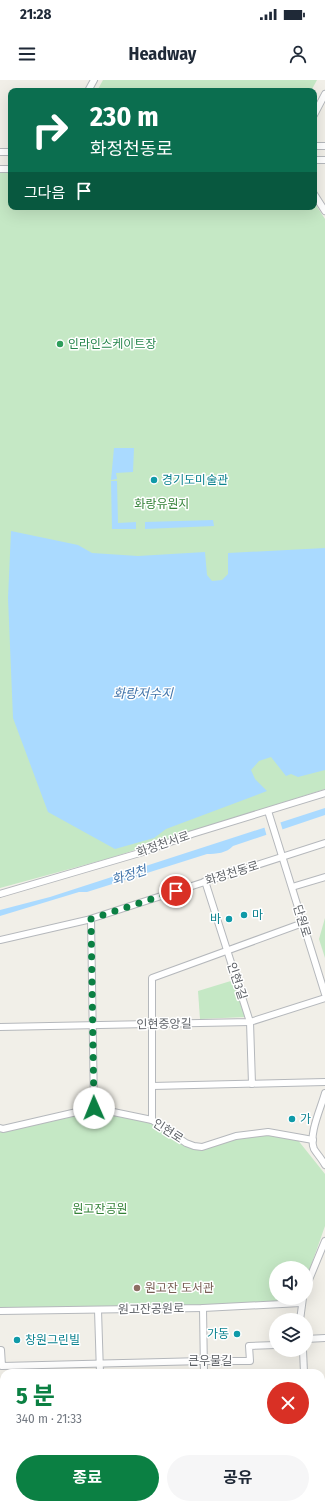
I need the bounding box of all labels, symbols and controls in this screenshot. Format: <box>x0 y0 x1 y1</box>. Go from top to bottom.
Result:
text: 21:28 <box>20 5 51 23</box>
icon: menu <box>16 43 38 65</box>
text: Headway <box>129 43 196 65</box>
icon: person <box>287 43 309 65</box>
text: 230 m <box>90 100 159 133</box>
icon: right <box>24 104 76 156</box>
text: 화정천동로 <box>90 138 173 160</box>
icon: arrive <box>73 180 95 202</box>
text: 그다음 <box>24 184 65 202</box>
place label: 인라인스케이트장 <box>68 337 156 351</box>
marker: 인라인스케이트장 <box>55 339 65 349</box>
place label: 경기도미술관 <box>162 473 228 487</box>
marker: 경기도미술관 <box>149 475 159 485</box>
park label: 화랑유원지 <box>134 497 190 511</box>
water label: 화랑저수지 <box>113 686 174 701</box>
street label: 화정천서로 <box>135 828 191 860</box>
street label: 화정천동로 <box>204 858 260 888</box>
water label: 화정천 <box>110 862 149 888</box>
pin <box>159 874 193 908</box>
icon: arrive <box>165 880 187 902</box>
street label: 단원로 <box>290 903 314 939</box>
place label: 마 <box>252 908 263 922</box>
marker: 마 <box>239 910 249 920</box>
place label: 바 <box>210 912 221 926</box>
marker: 바 <box>224 914 234 924</box>
street label: 인현3길 <box>224 961 250 1001</box>
street label: 인현중앙길 <box>136 1017 192 1031</box>
position arrow <box>73 1087 115 1129</box>
place label: 가 <box>300 1112 311 1126</box>
marker: 가 <box>287 1114 297 1124</box>
street label: 인현로 <box>150 1116 186 1146</box>
park label: 원고잔공원 <box>72 1202 128 1216</box>
map controls <box>269 1261 313 1357</box>
button: sound <box>269 1261 313 1305</box>
place label: 원고잔 도서관 <box>145 1281 214 1295</box>
marker: 원고잔 도서관 <box>132 1283 142 1293</box>
street label: 원고잔공원로 <box>118 1301 184 1317</box>
button: layers <box>269 1313 313 1357</box>
place label: 가동 <box>207 1327 229 1341</box>
marker: 가동 <box>232 1329 242 1339</box>
place label: 창원그린빌 <box>25 1333 80 1347</box>
marker: 창원그린빌 <box>12 1335 22 1345</box>
street label: 큰우물길 <box>188 1354 232 1368</box>
text: 5 분 <box>16 1382 55 1410</box>
button: close <box>267 1382 309 1424</box>
text: 340 m · 21:33 <box>16 1411 82 1426</box>
button: 종료 <box>16 1455 159 1501</box>
button: 공유 <box>167 1455 309 1501</box>

